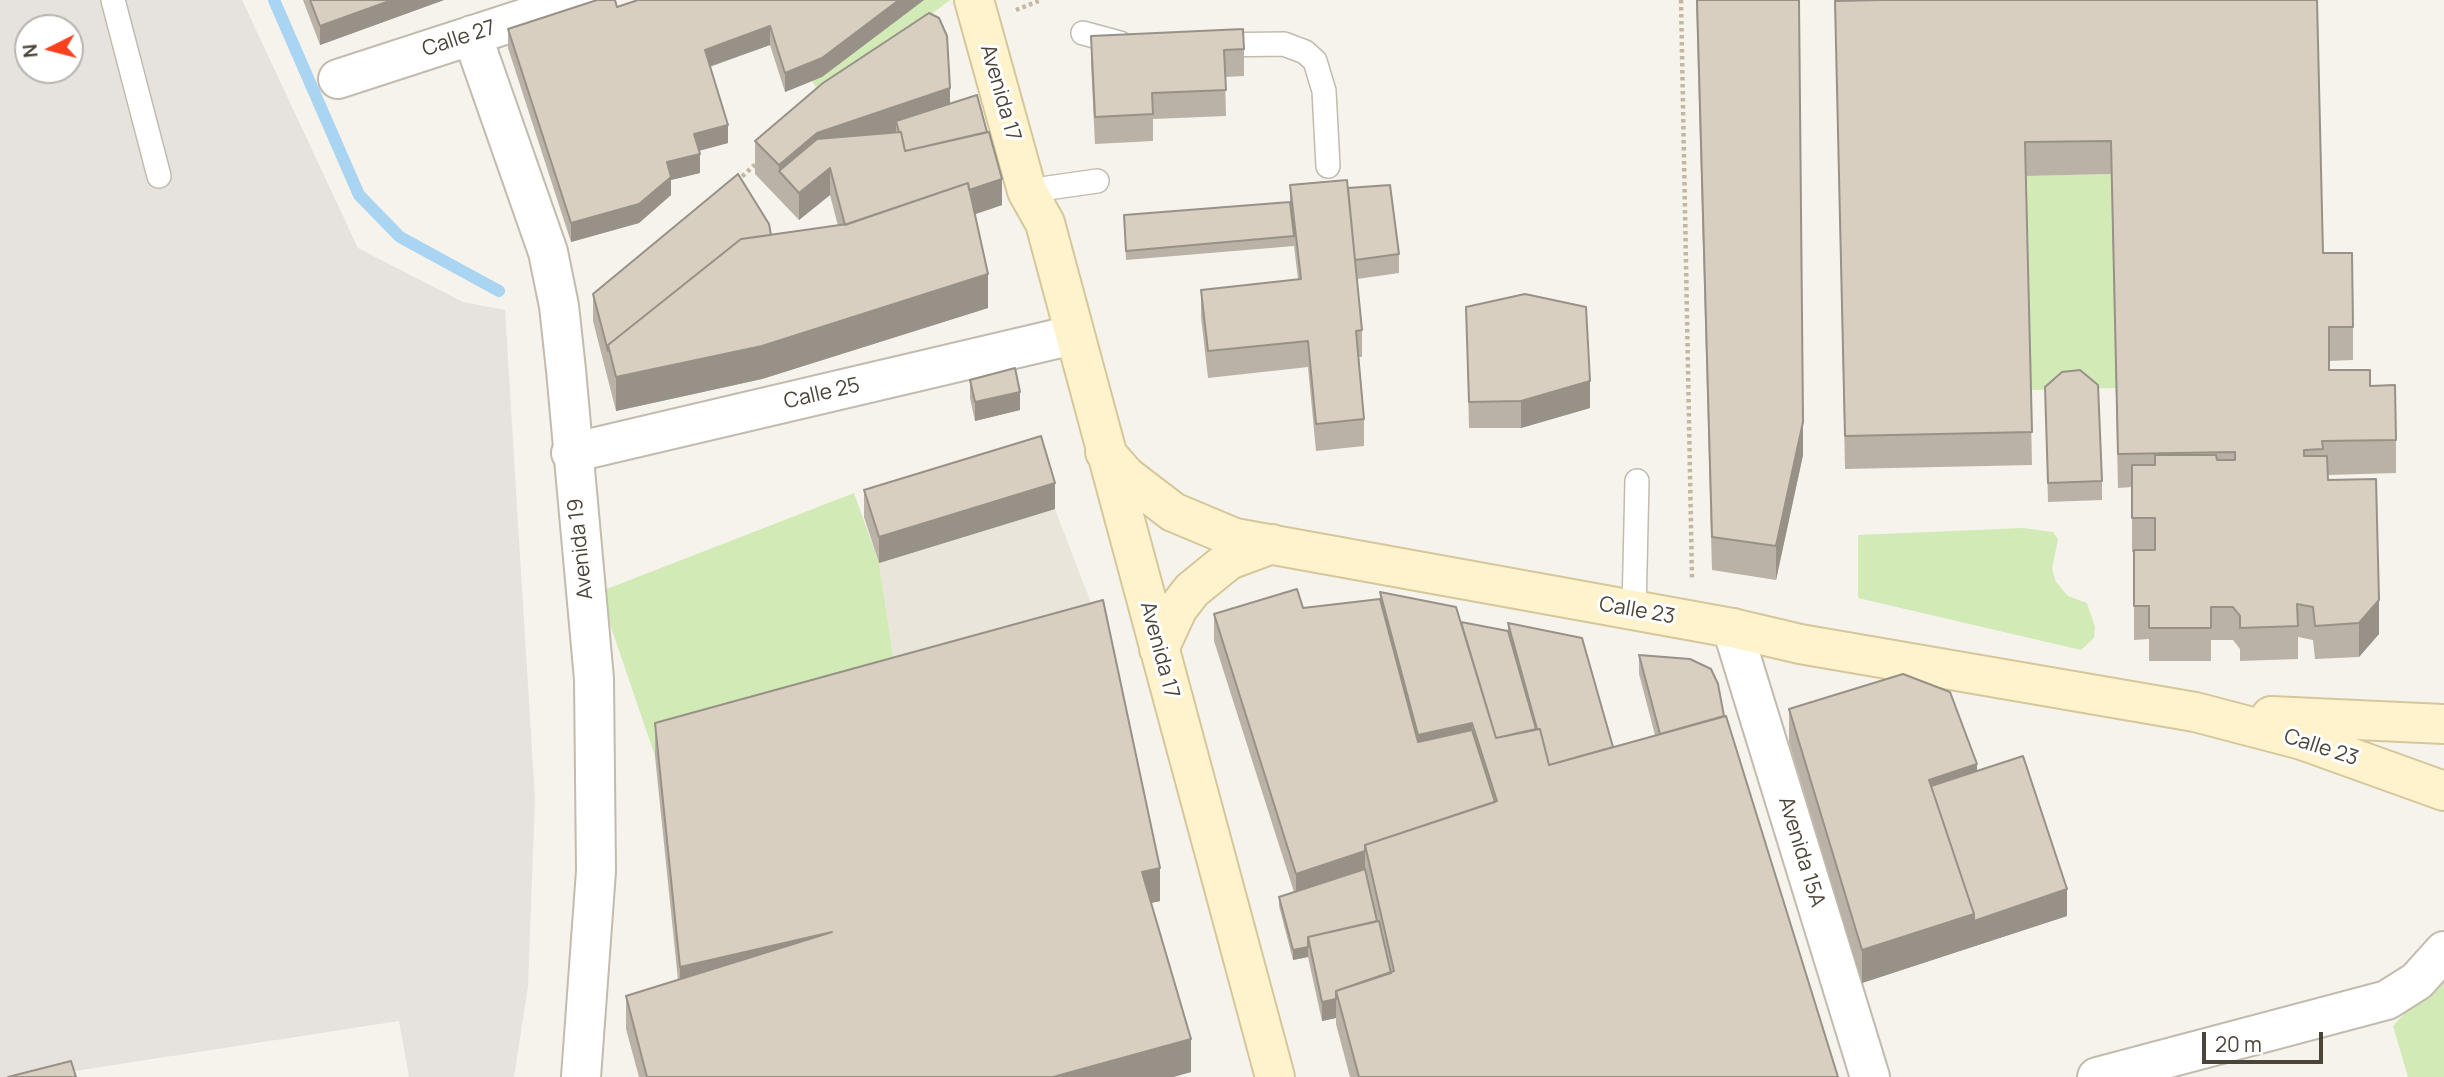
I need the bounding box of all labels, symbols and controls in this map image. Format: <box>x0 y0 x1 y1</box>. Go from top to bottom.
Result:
north arrow <box>14 14 84 84</box>
street label: Calle 27 <box>419 15 499 63</box>
street label: Avenida 17 <box>974 42 1026 144</box>
text: N <box>16 43 44 59</box>
street label: Calle 25 <box>782 373 862 415</box>
street label: Avenida 19 <box>563 497 599 601</box>
street label: Calle 23 <box>1597 592 1677 630</box>
street label: Avenida 17 <box>1134 599 1184 701</box>
street label: Calle 23 <box>2281 724 2361 772</box>
street label: Avenida 15A <box>1772 794 1830 910</box>
scale bar <box>2206 1018 2327 1062</box>
text: 20 m <box>2215 1030 2262 1058</box>

